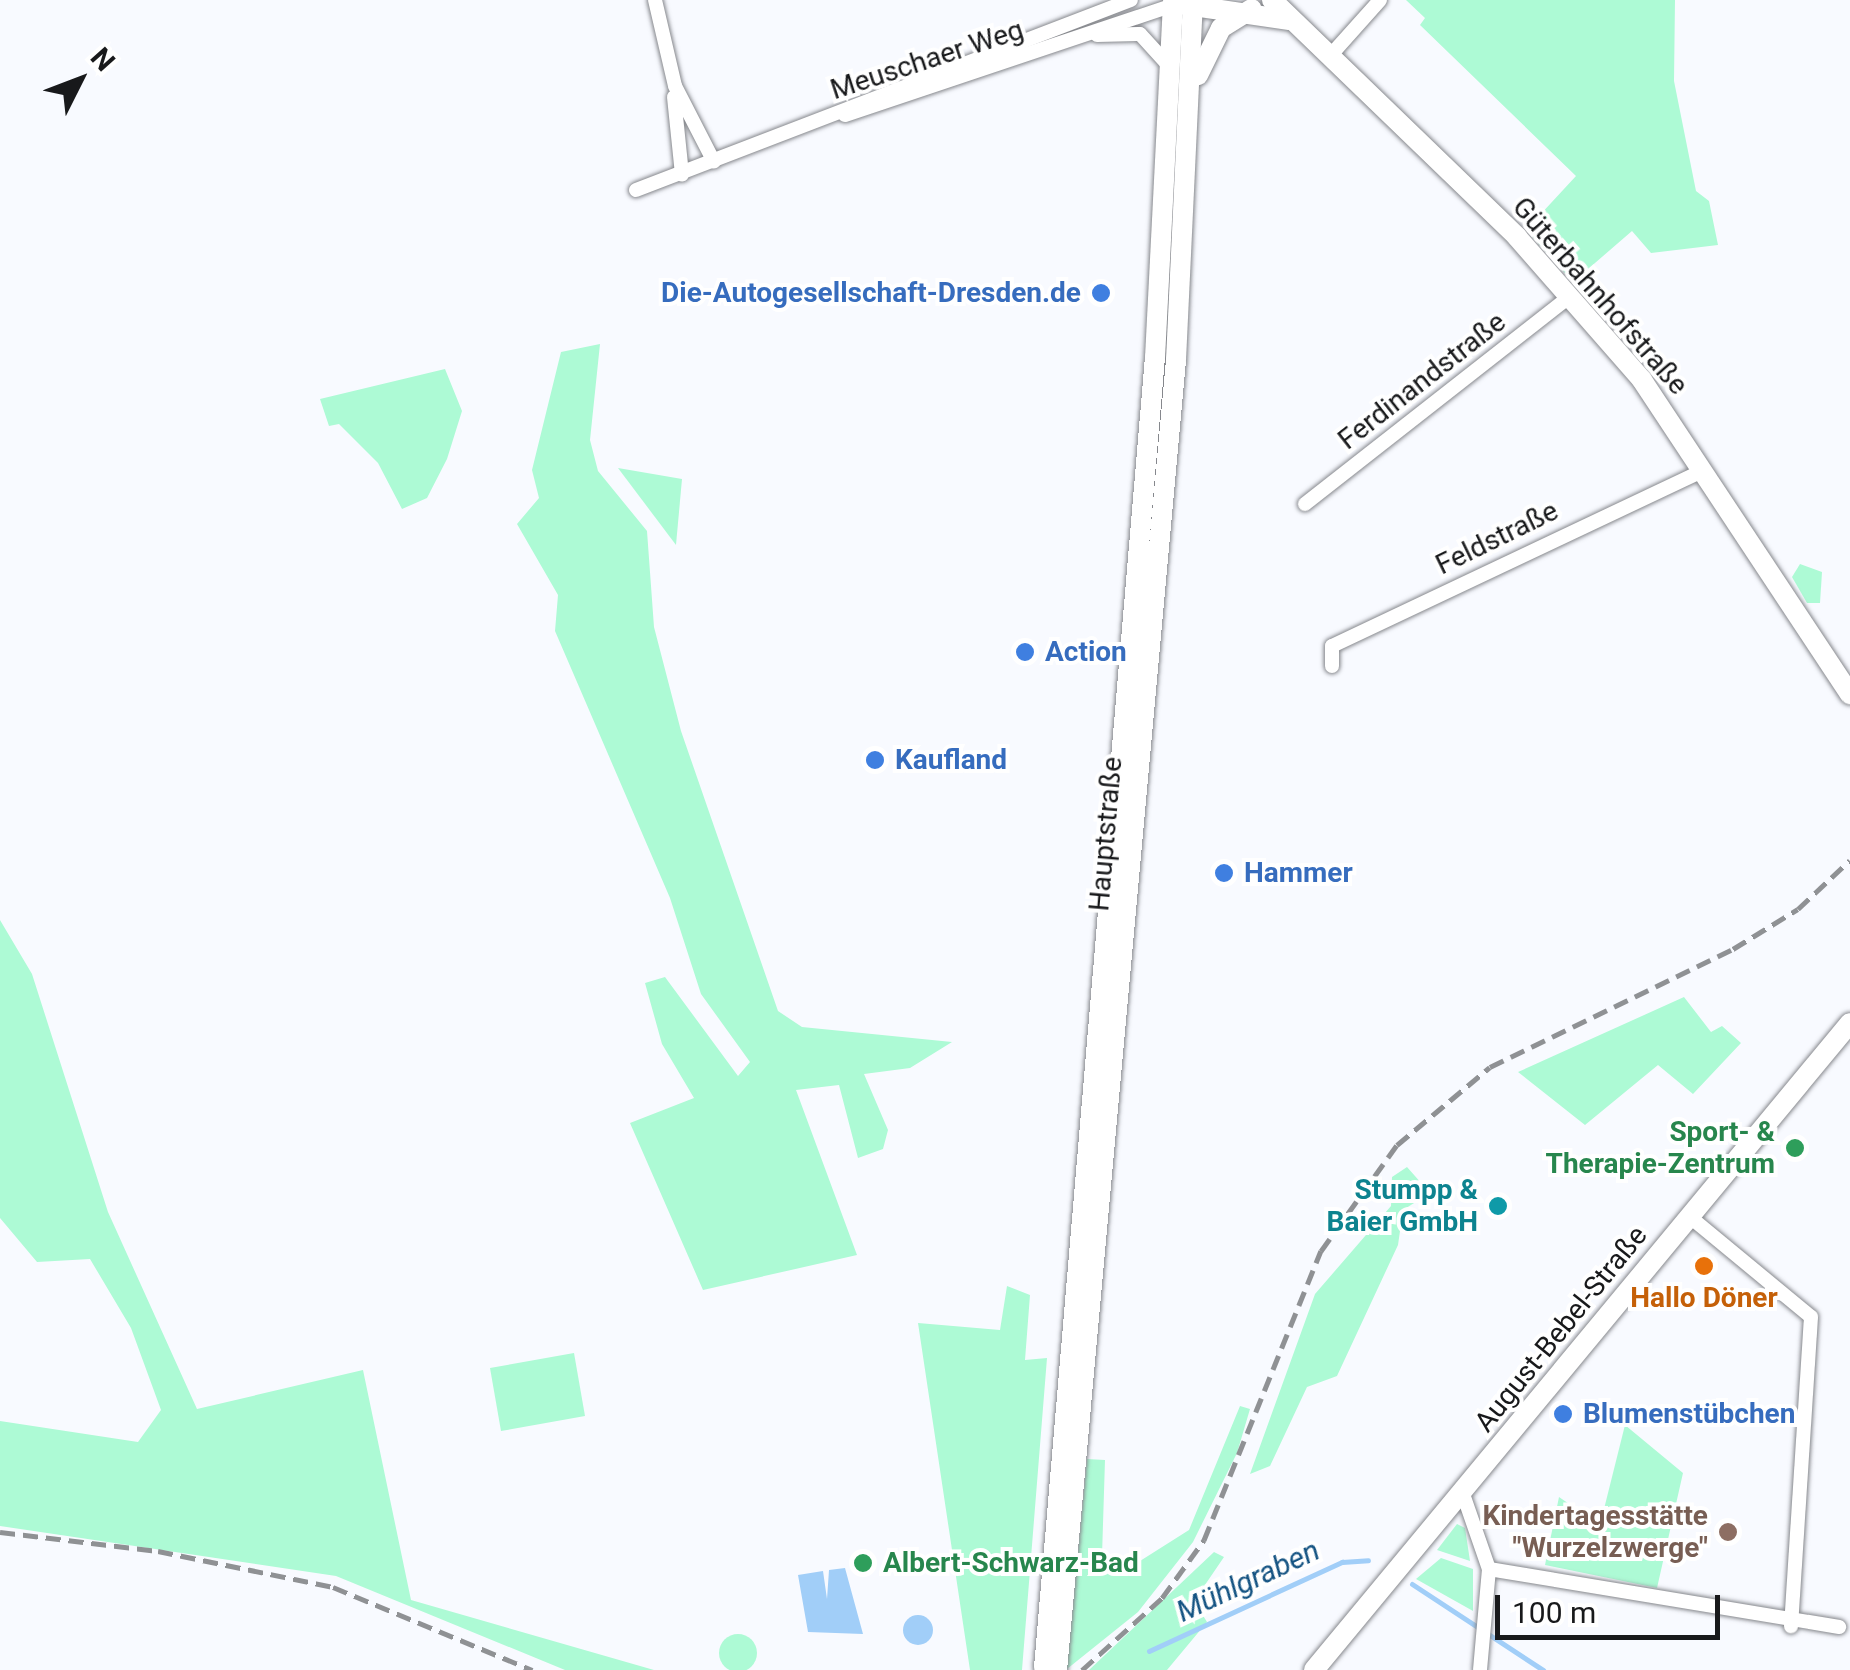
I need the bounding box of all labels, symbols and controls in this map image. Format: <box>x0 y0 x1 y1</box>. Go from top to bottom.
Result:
street label: Meuschaer Weg <box>826 13 1028 107</box>
north arrow <box>30 30 130 130</box>
text: N <box>84 41 122 78</box>
street label: Güterbahnhofstraße <box>1505 191 1695 401</box>
place label: Die-Autogesellschaft-Dresden.de <box>661 276 1081 310</box>
marker: Die-Autogesellschaft-Dresden.de <box>1090 282 1112 304</box>
street label: Ferdinandstraße <box>1332 305 1512 457</box>
street label: Feldstraße <box>1430 494 1564 582</box>
place label: Action <box>1045 635 1127 669</box>
marker: Action <box>1014 641 1036 663</box>
place label: Kaufland <box>895 743 1007 777</box>
marker: Kaufland <box>864 749 886 771</box>
street label: Hauptstraße <box>1083 755 1129 913</box>
place label: Hammer <box>1244 856 1353 890</box>
marker: Hammer <box>1213 862 1235 884</box>
place label: Sport- & Therapie-Zentrum <box>1546 1115 1775 1181</box>
marker: Sport- & Therapie-Zentrum <box>1784 1137 1806 1159</box>
place label: Stumpp & Baier GmbH <box>1327 1173 1478 1239</box>
marker: Stumpp & Baier GmbH <box>1487 1195 1509 1217</box>
street label: August-Bebel-Straße <box>1468 1219 1654 1439</box>
marker: Hallo Döner <box>1693 1255 1715 1277</box>
place label: Hallo Döner <box>1630 1281 1778 1315</box>
place label: Blumenstübchen <box>1583 1397 1795 1431</box>
marker: Blumenstübchen <box>1552 1403 1574 1425</box>
place label: Kindertagesstätte "Wurzelzwerge" <box>1482 1499 1708 1565</box>
marker: Kindertagesstätte "Wurzelzwerge" <box>1717 1521 1739 1543</box>
water label: Mühlgraben <box>1171 1532 1325 1630</box>
place label: Albert-Schwarz-Bad <box>883 1546 1139 1580</box>
marker: Albert-Schwarz-Bad <box>852 1552 874 1574</box>
scale bar <box>1500 1575 1725 1637</box>
text: 100 m <box>1512 1595 1596 1630</box>

